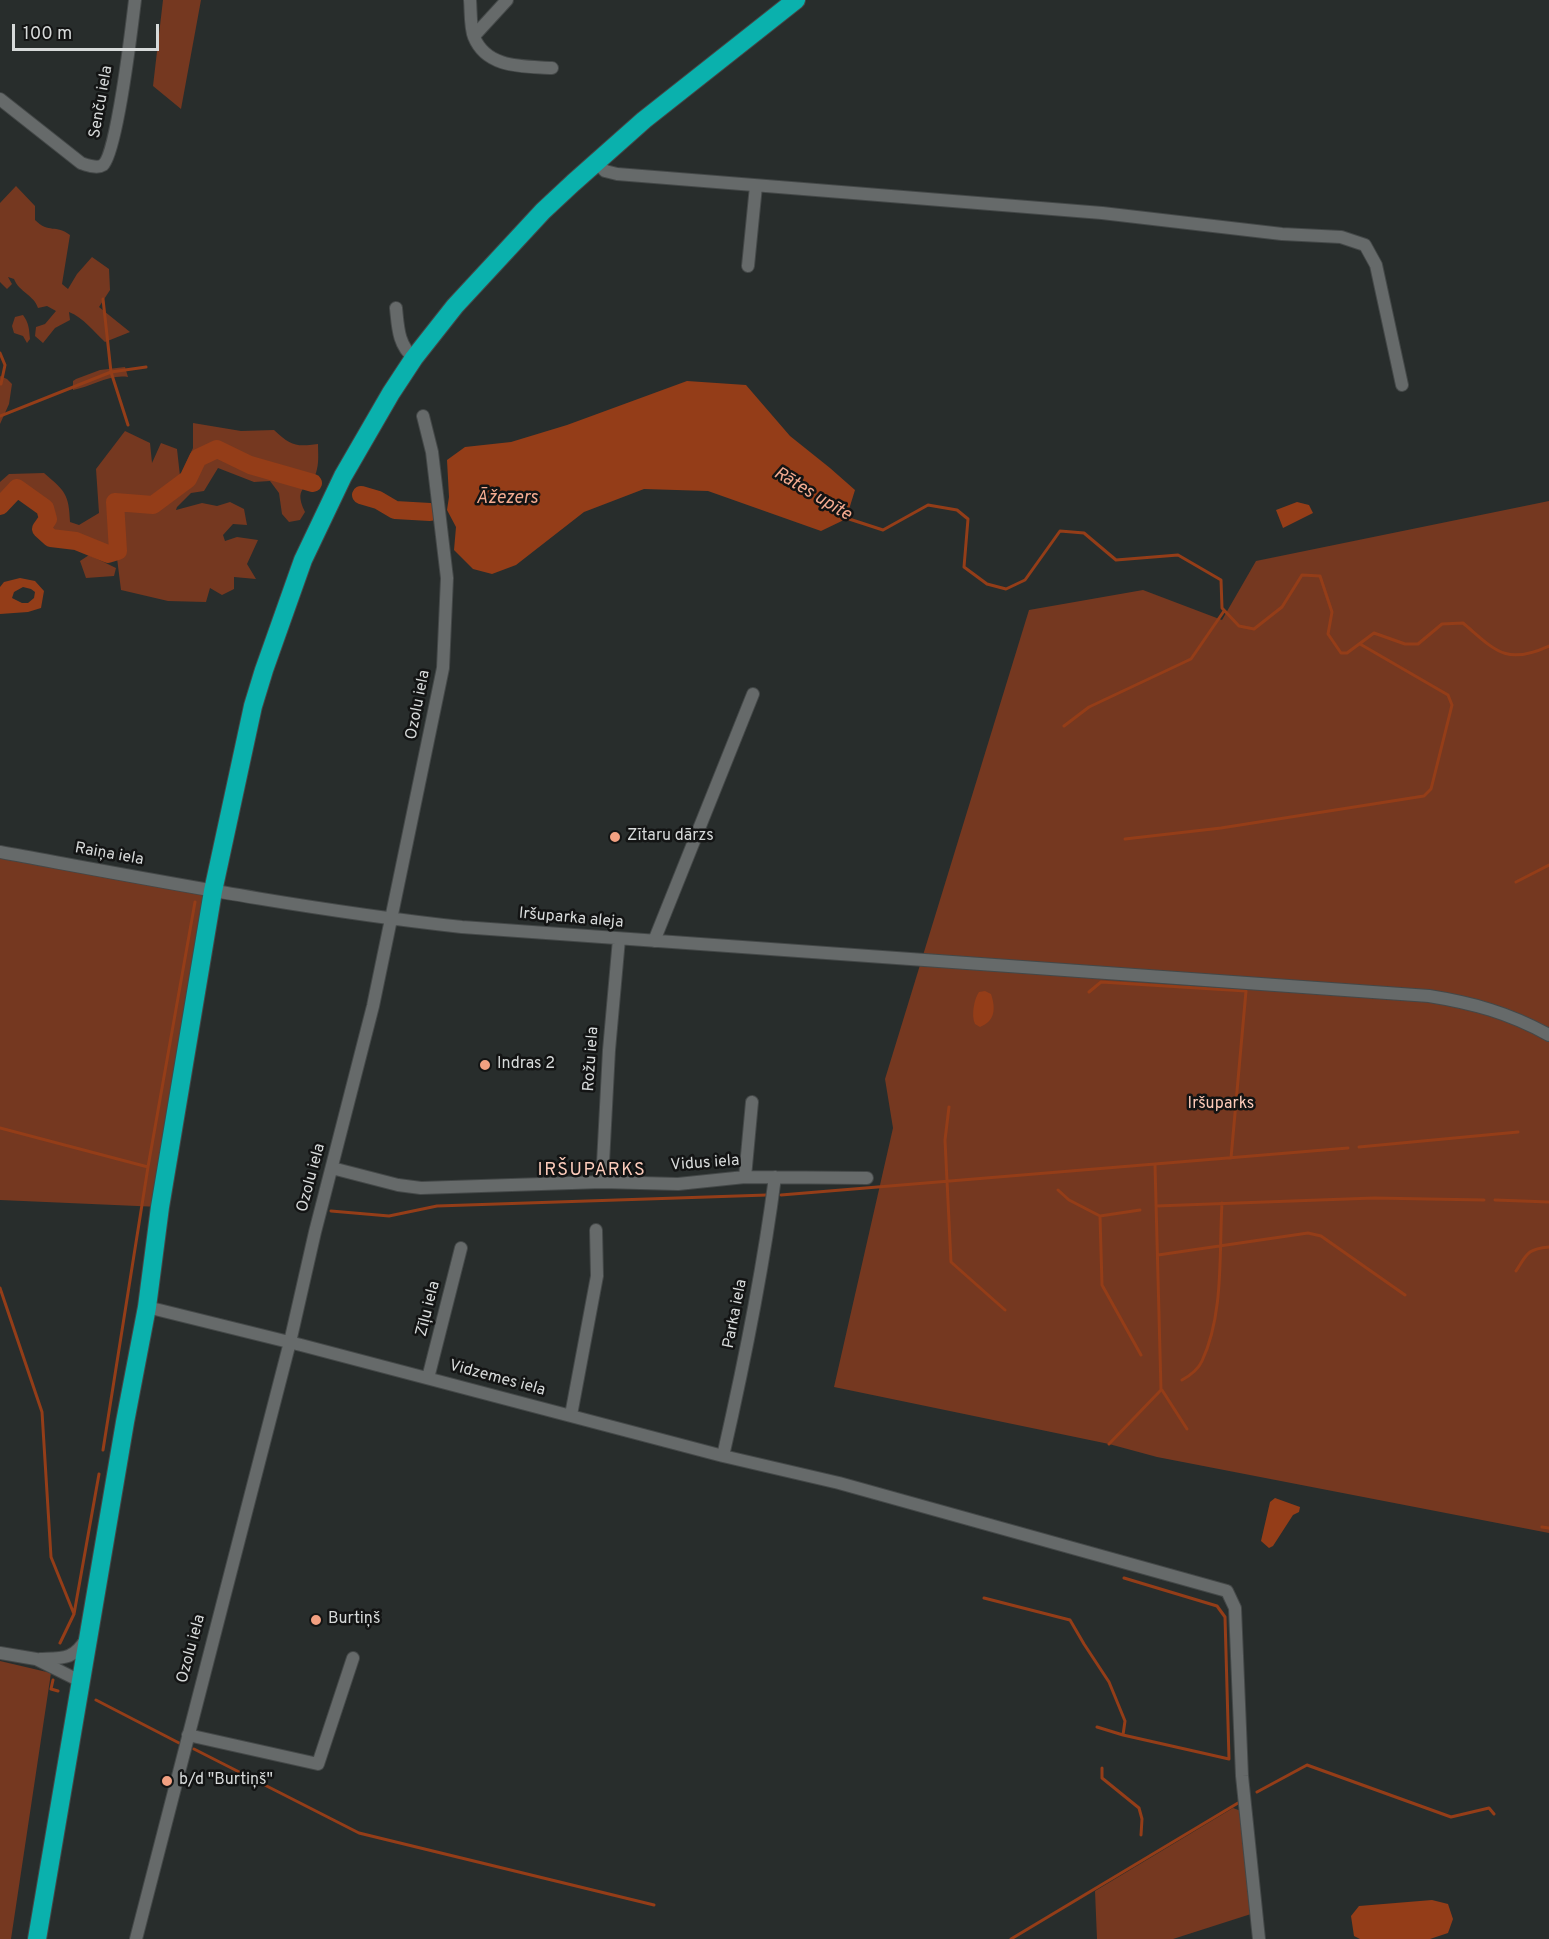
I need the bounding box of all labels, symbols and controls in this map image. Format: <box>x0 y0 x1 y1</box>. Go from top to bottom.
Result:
scale bar <box>15 12 162 50</box>
text: 100 m <box>23 23 72 46</box>
street label: Senču iela <box>86 64 118 140</box>
water label: Rātes upīte <box>769 463 855 527</box>
water label: Āžezers <box>476 488 538 510</box>
street label: Ozolu iela <box>403 669 435 741</box>
place label: Zītaru dārzs <box>627 827 714 847</box>
marker: Zītaru dārzs <box>608 830 622 844</box>
street label: Raiņa iela <box>73 840 145 870</box>
street label: Iršuparka aleja <box>518 905 624 933</box>
street label: Rožu iela <box>580 1026 604 1092</box>
place label: Indras 2 <box>497 1055 555 1075</box>
marker: Indras 2 <box>478 1058 492 1072</box>
park label: Iršuparks <box>1188 1095 1254 1115</box>
street label: Ozolu iela <box>294 1141 330 1215</box>
street label: Vidus iela <box>670 1152 740 1176</box>
district label: IRŠUPARKS <box>538 1160 646 1182</box>
street label: Parka iela <box>720 1278 752 1350</box>
street label: Zīļu iela <box>413 1279 445 1339</box>
street label: Vidzemes iela <box>447 1357 547 1401</box>
place label: Burtiņš <box>328 1610 380 1630</box>
street label: Ozolu iela <box>174 1612 210 1686</box>
marker: Burtiņš <box>309 1613 323 1627</box>
place label: b/d "Burtiņš" <box>179 1771 273 1791</box>
marker: b/d "Burtiņš" <box>160 1774 174 1788</box>

